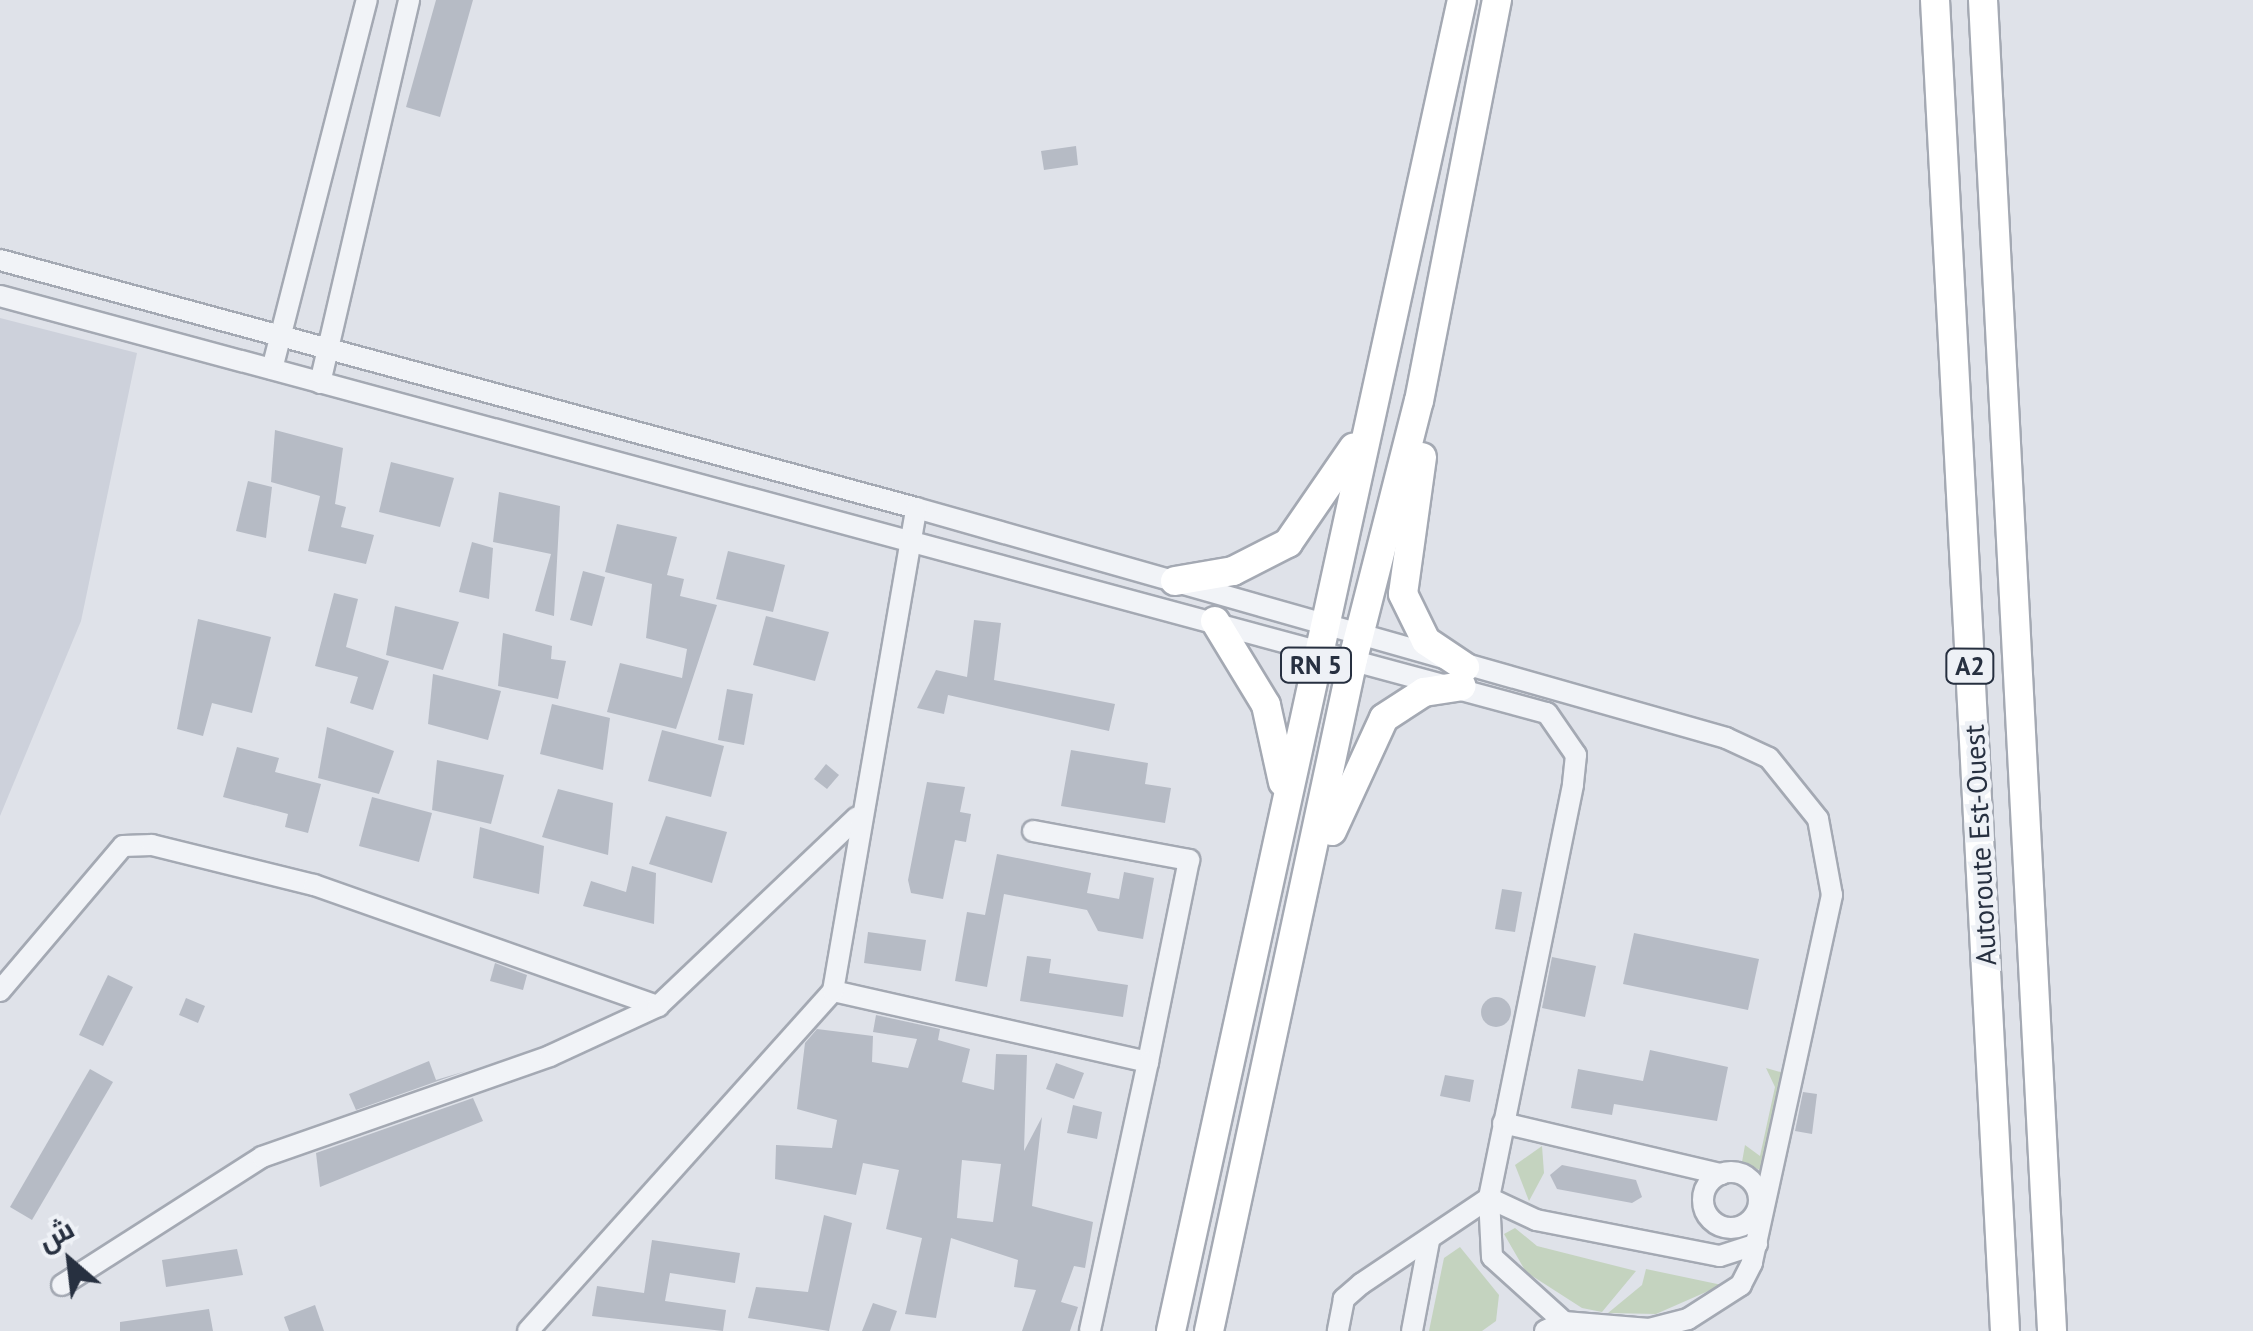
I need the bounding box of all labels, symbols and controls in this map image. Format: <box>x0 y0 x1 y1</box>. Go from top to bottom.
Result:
road number: RN 5 <box>1278 645 1354 685</box>
road number: A2 <box>1945 646 1995 686</box>
street label: Autoroute Est-Ouest <box>1957 724 2003 966</box>
text: ش <box>31 1209 80 1259</box>
north arrow <box>20 1211 120 1311</box>

